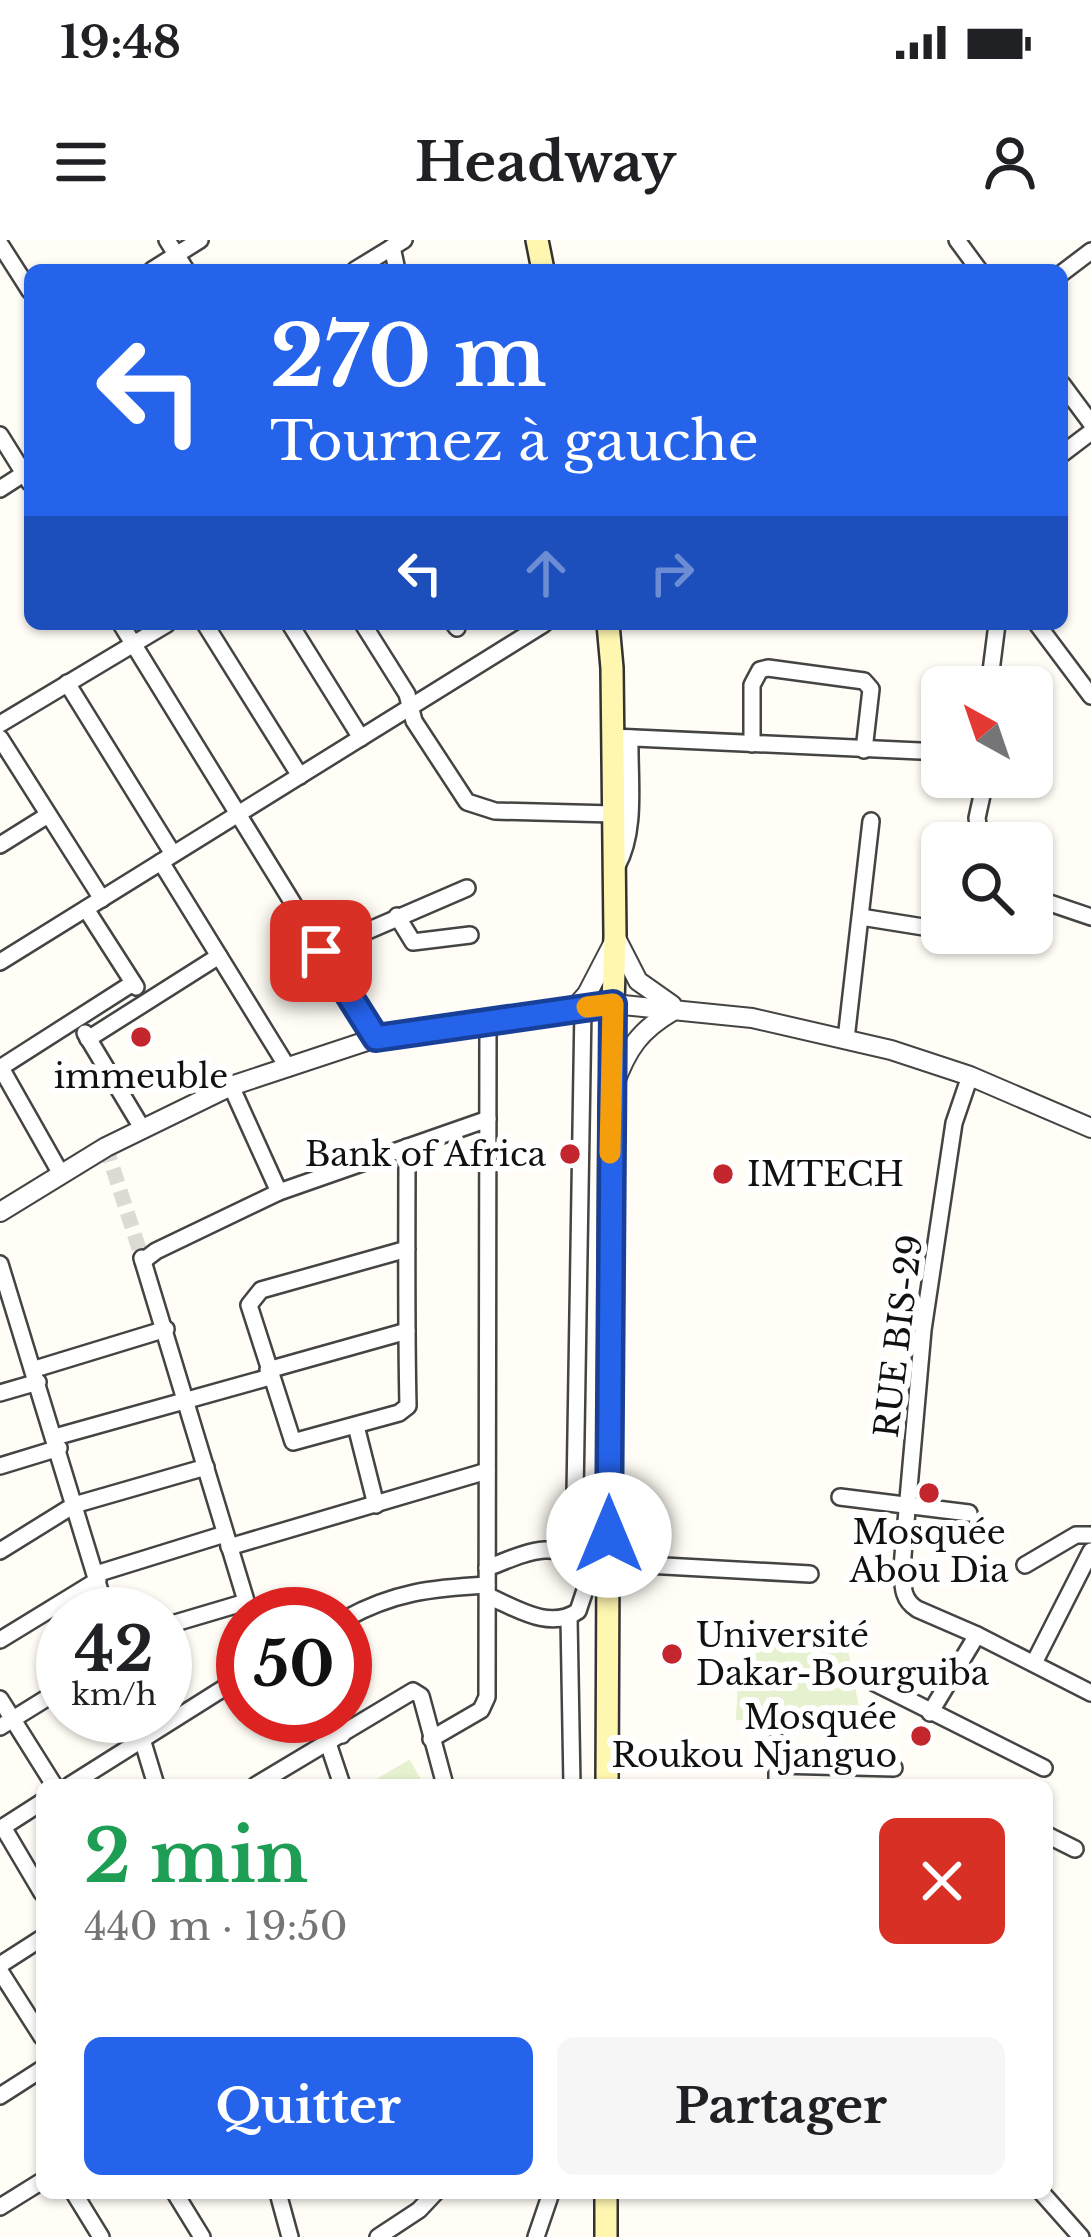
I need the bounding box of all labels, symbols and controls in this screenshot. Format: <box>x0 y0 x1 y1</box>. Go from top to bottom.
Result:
text: 19:48 <box>60 14 181 70</box>
icon: menu <box>48 129 114 195</box>
text: Headway <box>415 129 676 196</box>
icon: person <box>977 129 1043 195</box>
text: 270 m <box>270 305 547 409</box>
icon: left <box>72 312 228 468</box>
text: Tournez à gauche <box>270 408 759 475</box>
icon: left <box>387 540 453 606</box>
icon: ahead <box>513 540 579 606</box>
icon: right <box>639 540 705 606</box>
north arrow <box>921 666 1053 798</box>
map controls <box>921 666 1053 954</box>
button: search <box>921 822 1053 954</box>
pin <box>270 900 372 1002</box>
icon: arrive <box>288 918 354 984</box>
marker: immeuble <box>128 1024 154 1050</box>
place label: immeuble <box>54 1056 228 1097</box>
place label: Bank of Africa <box>305 1134 547 1175</box>
marker: Bank of Africa <box>557 1141 583 1167</box>
place label: IMTECH <box>747 1154 904 1195</box>
marker: IMTECH <box>710 1161 736 1187</box>
street label: RUE BIS-29 <box>866 1232 931 1440</box>
position arrow <box>546 1472 672 1598</box>
marker: Mosquée Abou Dia <box>916 1480 942 1506</box>
place label: Mosquée Abou Dia <box>849 1512 1009 1591</box>
speed limit sign: 50 <box>216 1587 372 1743</box>
text: 42 <box>75 1613 153 1687</box>
place label: Université Dakar-Bourguiba <box>696 1615 990 1694</box>
marker: Université Dakar-Bourguiba <box>659 1641 685 1667</box>
text: km/h <box>71 1676 157 1713</box>
place label: Mosquée Roukou Njanguo <box>611 1697 897 1776</box>
marker: Mosquée Roukou Njanguo <box>908 1723 934 1749</box>
text: 2 min <box>84 1812 308 1901</box>
button: close <box>879 1818 1005 1944</box>
text: 440 m · 19:50 <box>84 1902 348 1951</box>
button: Quitter <box>84 2037 533 2175</box>
button: Partager <box>557 2037 1005 2175</box>

